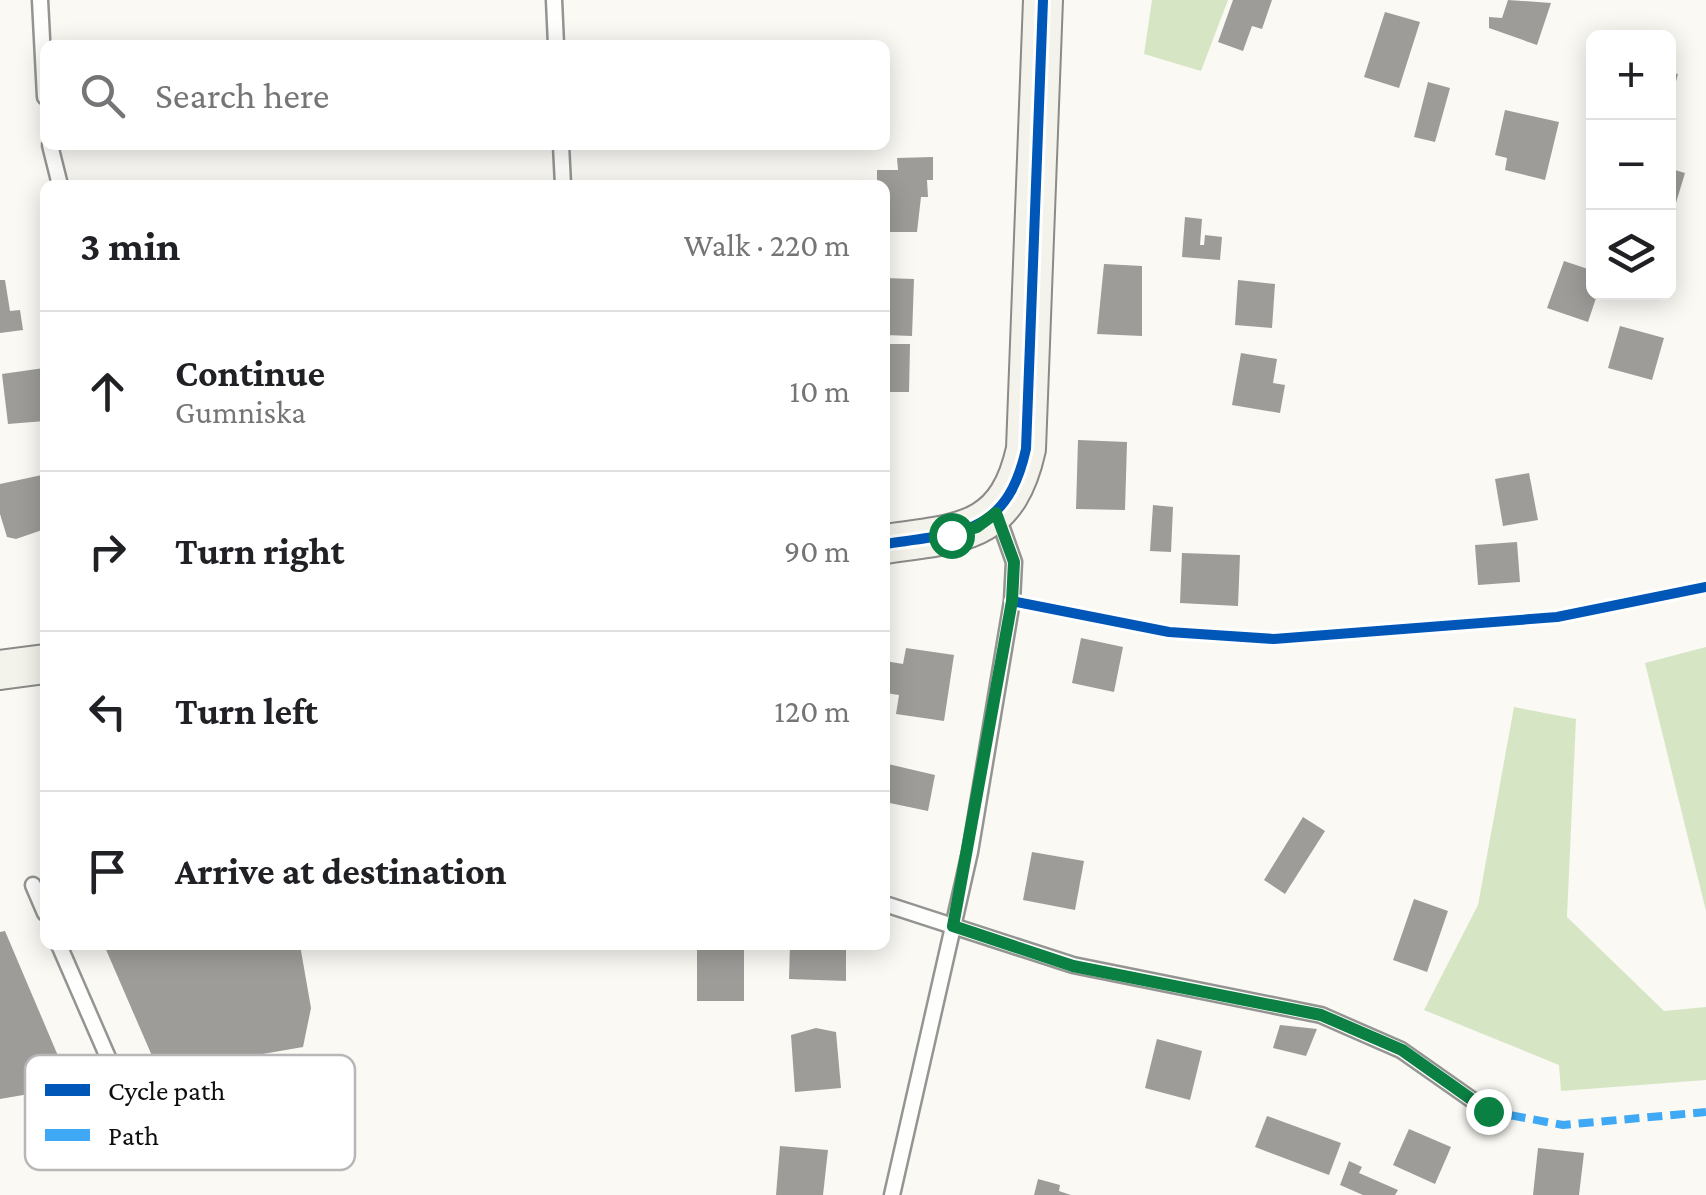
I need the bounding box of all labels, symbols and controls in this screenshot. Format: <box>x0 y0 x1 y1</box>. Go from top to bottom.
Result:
map controls <box>1586 30 1676 300</box>
button: + <box>1586 30 1676 120</box>
search box <box>40 40 890 150</box>
icon: search <box>75 68 130 123</box>
text: Search here <box>155 74 329 116</box>
button: − <box>1586 120 1676 210</box>
button: layers <box>1586 210 1676 300</box>
text: 3 min <box>80 222 180 269</box>
text: Walk · 220 m <box>684 227 850 263</box>
text: Continue <box>175 352 325 394</box>
icon: ahead <box>80 364 135 419</box>
text: 10 m <box>790 373 850 409</box>
text: Gumniska <box>175 394 306 430</box>
route start <box>929 513 975 559</box>
icon: right <box>80 524 135 579</box>
text: Turn right <box>175 530 344 572</box>
text: 90 m <box>784 533 850 569</box>
icon: left <box>80 684 135 739</box>
text: Turn left <box>175 690 318 732</box>
text: 120 m <box>774 693 850 729</box>
icon: arrive <box>80 844 135 899</box>
text: Arrive at destination <box>175 850 507 892</box>
legend <box>25 1055 355 1170</box>
text: Cycle path <box>108 1075 225 1106</box>
route end <box>1466 1089 1512 1135</box>
text: Path <box>108 1120 159 1151</box>

